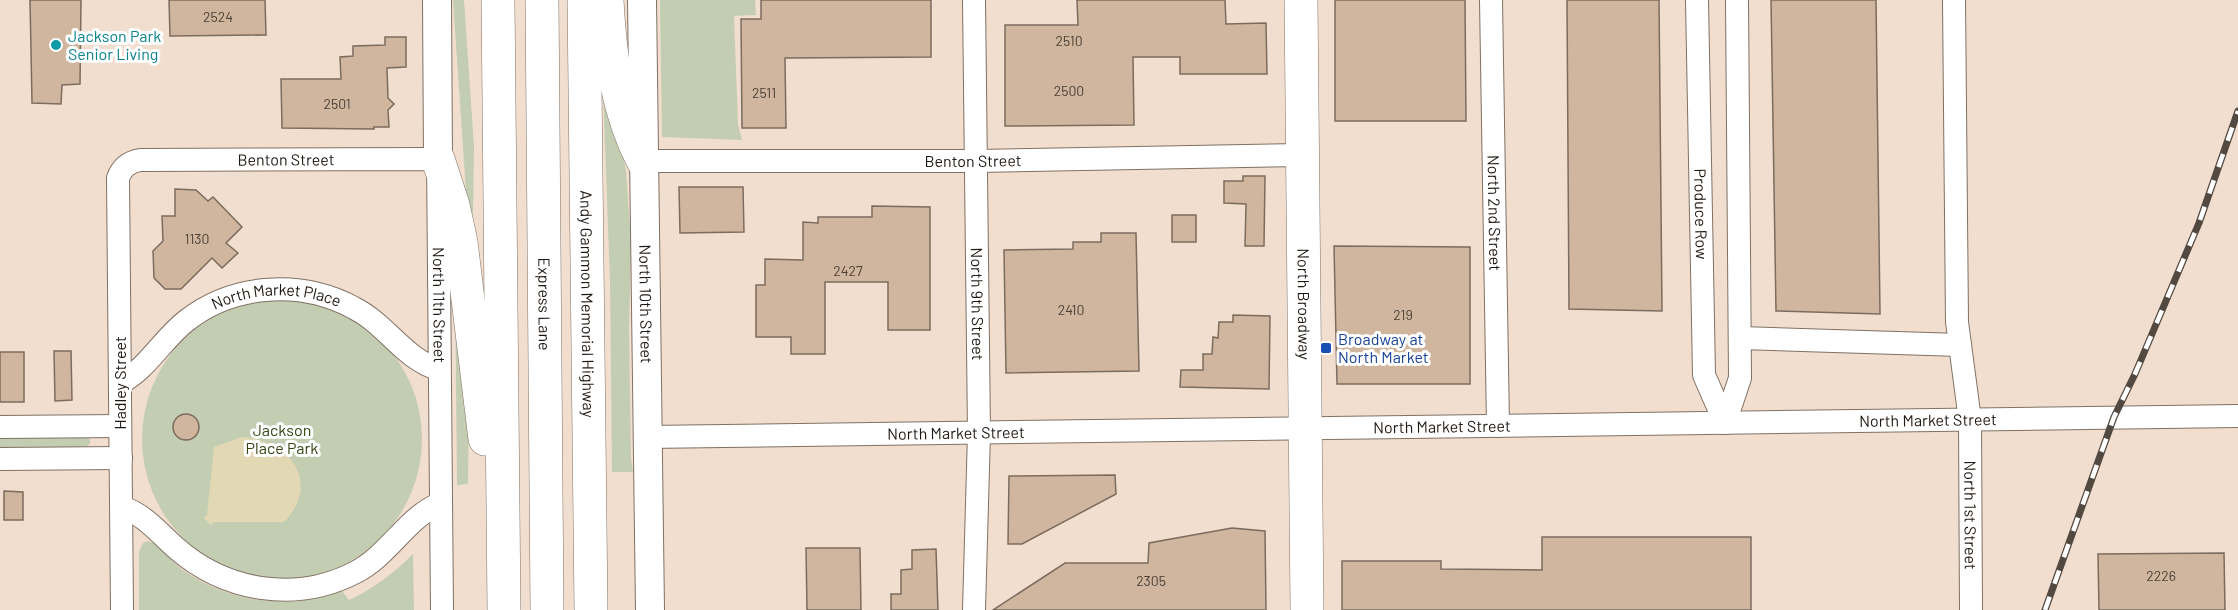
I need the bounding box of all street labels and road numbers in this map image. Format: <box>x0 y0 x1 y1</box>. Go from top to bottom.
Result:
street label: Benton Street <box>237 149 335 169</box>
street label: Benton Street <box>924 150 1022 170</box>
street label: North 2nd Street <box>1485 155 1505 271</box>
street label: Produce Row <box>1691 168 1712 260</box>
street label: Andy Gammon Memorial Highway <box>577 190 599 419</box>
street label: North 10th Street <box>636 244 657 364</box>
street label: North 11th Street <box>430 247 450 363</box>
street label: North 9th Street <box>968 247 988 361</box>
street label: North Broadway <box>1294 248 1315 360</box>
street label: Express Lane <box>535 257 555 351</box>
street label: North Market Place <box>208 279 344 313</box>
street label: Hadley Street <box>110 336 129 430</box>
street label: North Market Street <box>1859 409 1997 430</box>
street label: North Market Street <box>1373 416 1511 436</box>
street label: North Market Street <box>887 422 1025 443</box>
street label: North 1st Street <box>1961 460 1981 570</box>

